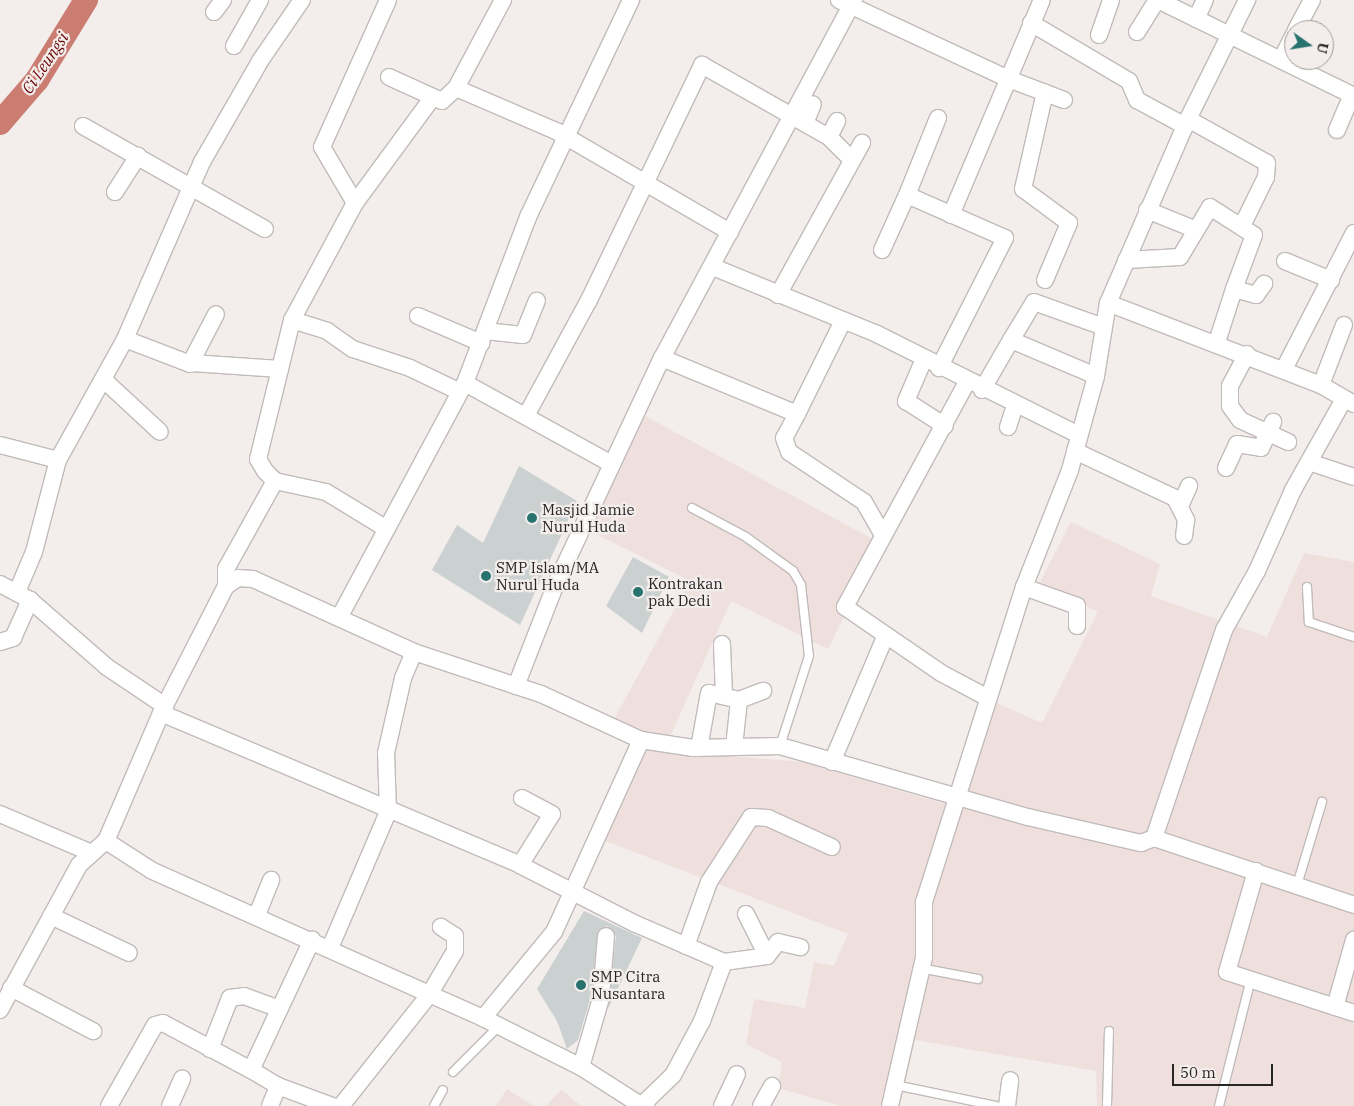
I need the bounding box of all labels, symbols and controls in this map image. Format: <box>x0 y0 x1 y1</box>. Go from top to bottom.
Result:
north arrow <box>1284 20 1334 70</box>
water label: Ci Leungsi <box>18 29 72 97</box>
text: U <box>1313 41 1333 55</box>
place label: Masjid Jamie Nurul Huda <box>542 500 634 535</box>
marker: Masjid Jamie Nurul Huda <box>526 512 538 524</box>
place label: SMP Islam/MA Nurul Huda <box>496 558 599 593</box>
marker: SMP Islam/MA Nurul Huda <box>480 570 492 582</box>
place label: Kontrakan pak Dedi <box>648 574 723 609</box>
marker: Kontrakan pak Dedi <box>632 586 644 598</box>
place label: SMP Citra Nusantara <box>591 967 665 1002</box>
marker: SMP Citra Nusantara <box>575 979 587 991</box>
scale bar <box>1174 1054 1275 1086</box>
text: 50 m <box>1180 1063 1216 1082</box>

